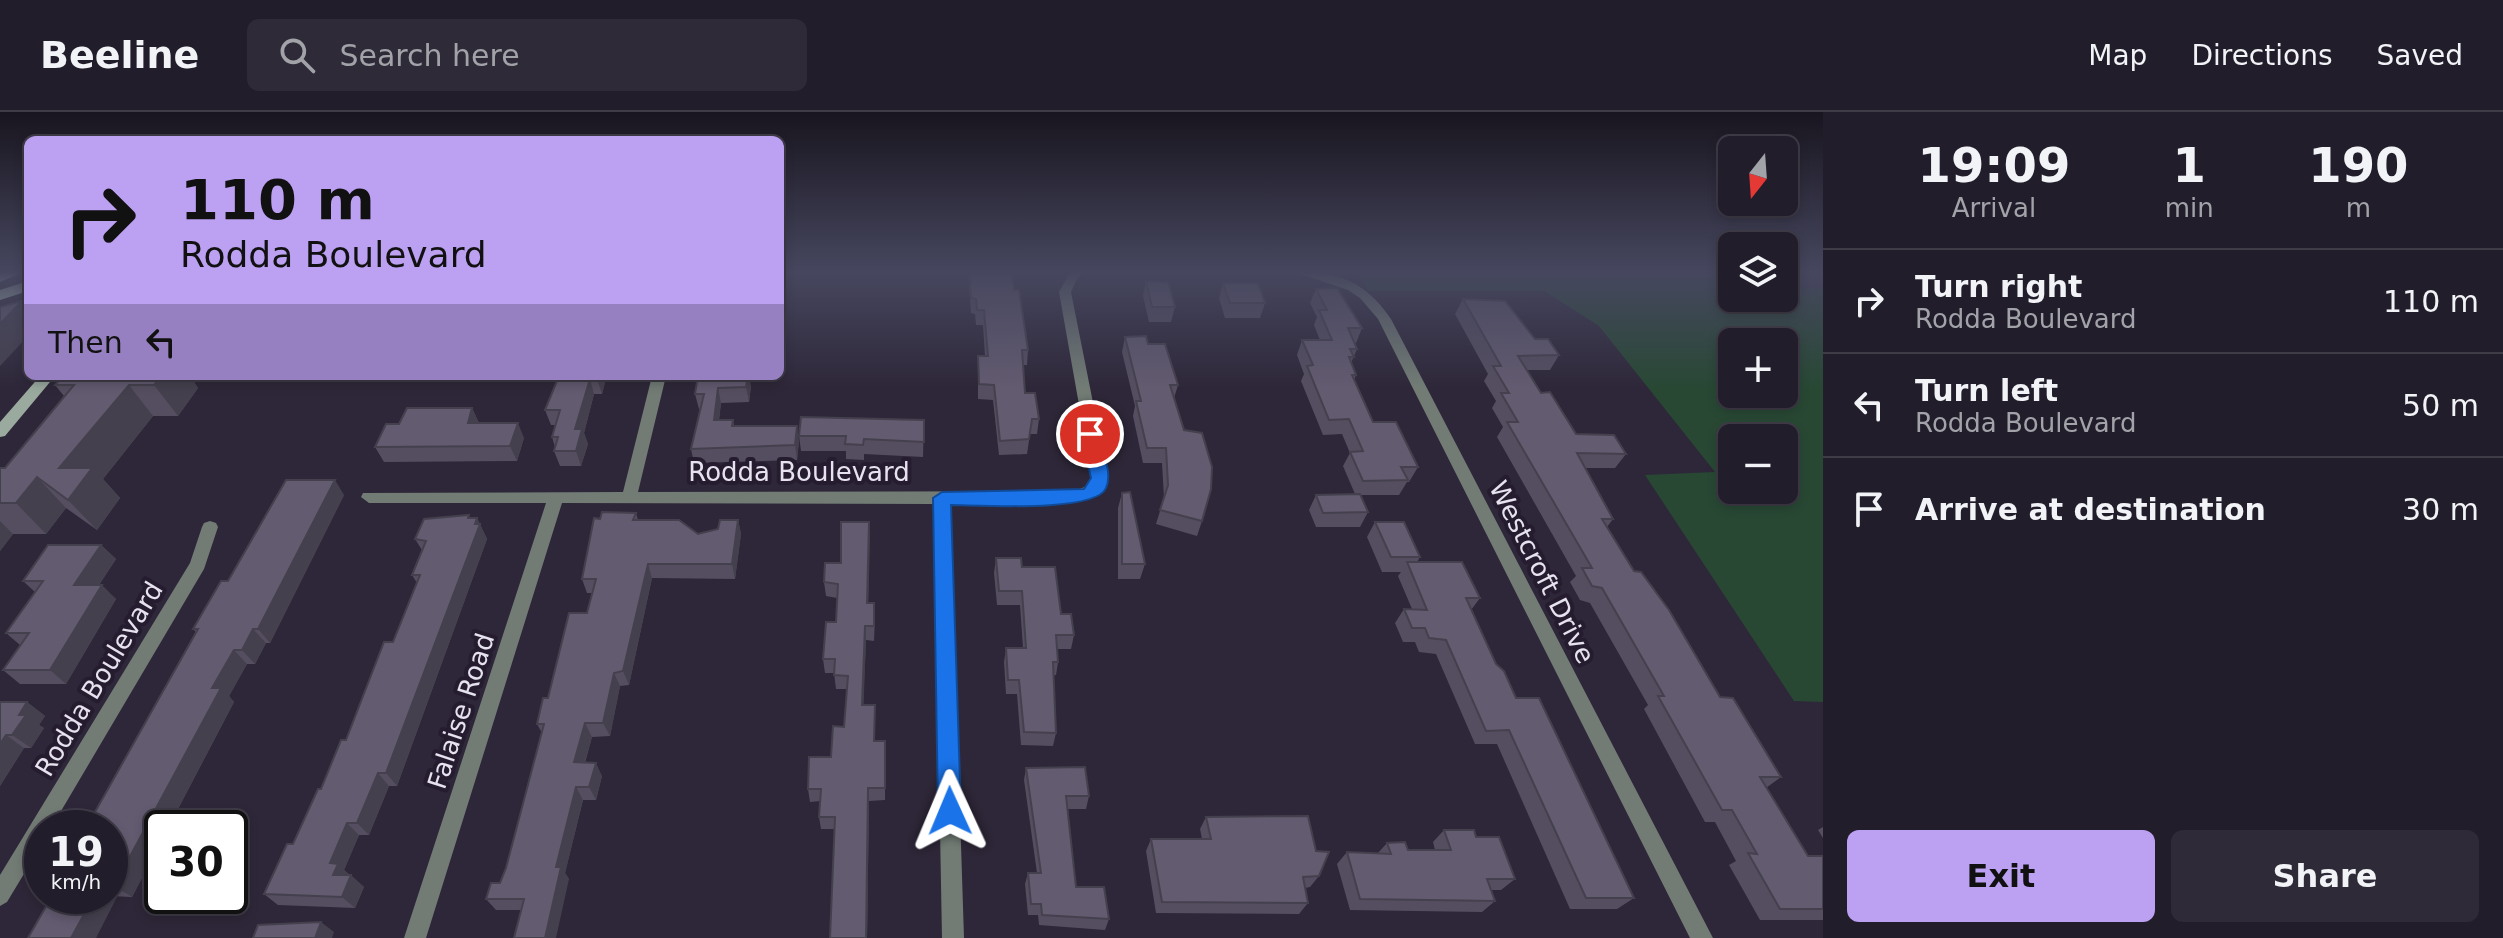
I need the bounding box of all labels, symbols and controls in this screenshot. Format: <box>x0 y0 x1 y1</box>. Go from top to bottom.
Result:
search box <box>247 19 807 91</box>
text: Beeline <box>40 33 199 77</box>
icon: search <box>275 33 319 77</box>
text: Search here <box>339 38 520 73</box>
text: Map <box>2088 39 2147 72</box>
text: Directions <box>2191 39 2332 72</box>
text: Saved <box>2376 39 2463 72</box>
north arrow <box>1718 136 1798 216</box>
map controls <box>1718 136 1798 504</box>
text: 19:09 <box>1917 137 2070 193</box>
text: 1 <box>2173 137 2206 193</box>
text: 190 <box>2308 137 2408 193</box>
text: 110 m <box>180 167 375 232</box>
icon: right <box>48 168 152 272</box>
text: Arrival <box>1952 193 2036 223</box>
text: min <box>2165 193 2214 223</box>
text: m <box>2346 193 2371 223</box>
button: layers <box>1718 232 1798 312</box>
text: Rodda Boulevard <box>180 234 487 275</box>
text: Turn right <box>1915 269 2082 304</box>
icon: right <box>1847 279 1891 323</box>
text: 110 m <box>2383 284 2479 319</box>
text: Rodda Boulevard <box>1915 304 2137 334</box>
icon: left <box>139 320 183 364</box>
text: Then <box>48 325 123 360</box>
button: + <box>1718 328 1798 408</box>
text: Turn left <box>1915 373 2058 408</box>
icon: left <box>1847 383 1891 427</box>
text: 50 m <box>2402 388 2479 423</box>
pin <box>1056 400 1124 468</box>
text: Rodda Boulevard <box>1915 408 2137 438</box>
icon: arrive <box>1068 412 1112 456</box>
button: − <box>1718 424 1798 504</box>
street label: Rodda Boulevard <box>688 457 910 487</box>
street label: Westcroft Drive <box>1483 476 1601 668</box>
icon: arrive <box>1847 487 1891 531</box>
text: Arrive at destination <box>1915 492 2266 527</box>
text: 30 m <box>2402 492 2479 527</box>
street label: Rodda Boulevard <box>29 576 169 782</box>
street label: Falaise Road <box>422 629 500 793</box>
position arrow <box>908 769 992 853</box>
speed limit sign: 30 <box>144 810 248 914</box>
text: 19 <box>48 829 104 875</box>
button: Exit <box>1847 830 2155 922</box>
button: Share <box>2171 830 2479 922</box>
text: km/h <box>51 870 101 894</box>

